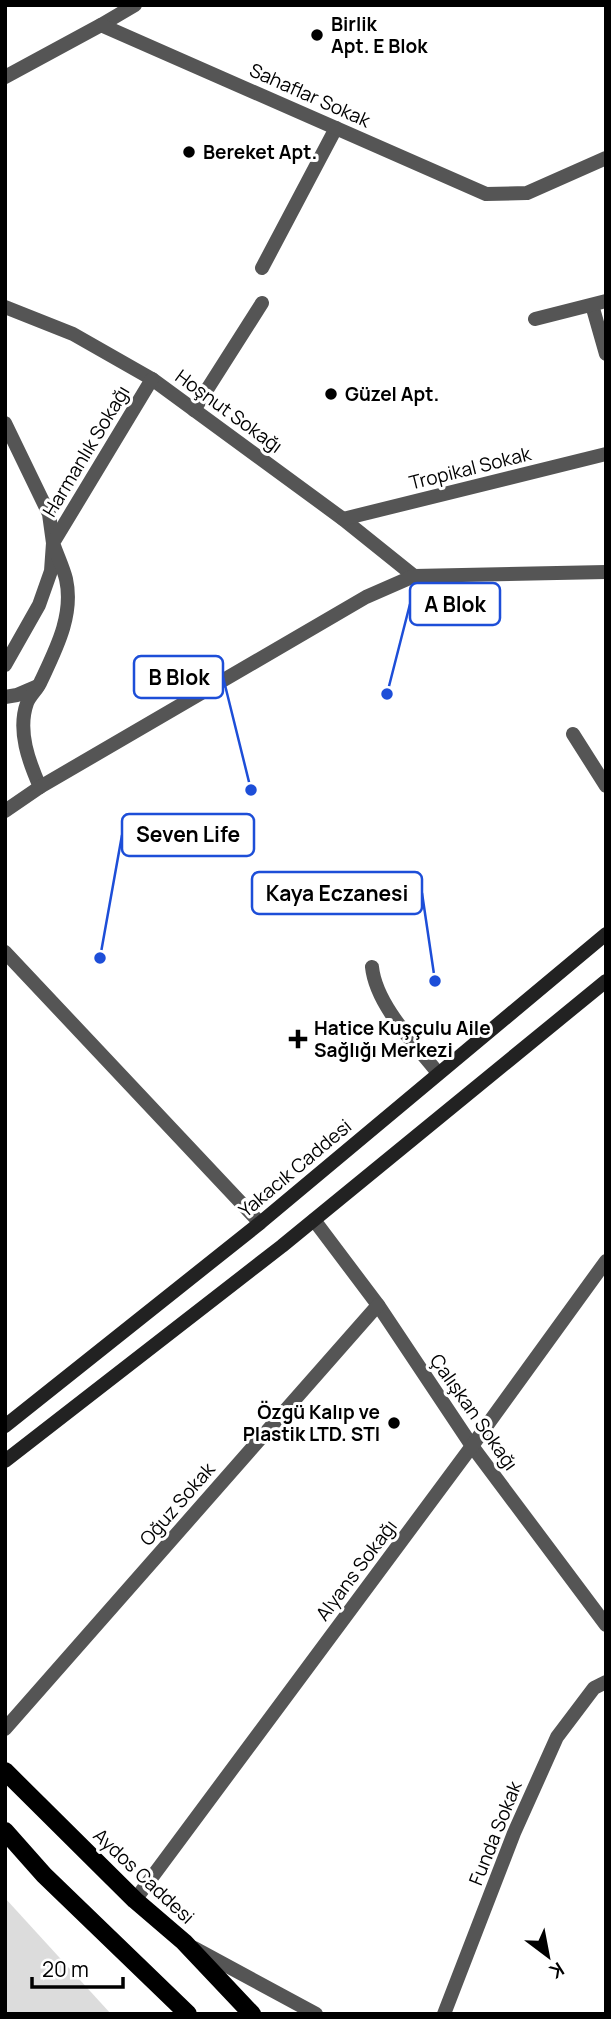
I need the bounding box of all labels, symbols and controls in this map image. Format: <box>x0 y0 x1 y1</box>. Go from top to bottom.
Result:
place label: Birlik Apt. E Blok <box>331 11 428 59</box>
marker: Birlik Apt. E Blok <box>309 27 325 43</box>
street label: Sahaflar Sokak <box>246 57 375 133</box>
place label: Bereket Apt. <box>203 139 317 165</box>
marker: Bereket Apt. <box>181 144 197 160</box>
street label: Hoşnut Sokağı <box>170 363 288 459</box>
street label: Harmanlık Sokağı <box>36 380 136 522</box>
place label: Güzel Apt. <box>345 381 439 407</box>
marker: Güzel Apt. <box>323 386 339 402</box>
street label: Tropikal Sokak <box>406 440 534 496</box>
callout: A Blok <box>410 583 500 625</box>
text: A Blok <box>424 590 487 618</box>
callout: B Blok <box>134 656 223 698</box>
text: B Blok <box>149 663 210 691</box>
callout: Seven Life <box>122 814 254 856</box>
text: Seven Life <box>136 820 240 848</box>
callout: Kaya Eczanesi <box>252 872 422 914</box>
text: Kaya Eczanesi <box>266 879 408 907</box>
place label: Hatice Kuşçulu Aile Sağlığı Merkezi <box>314 1015 491 1063</box>
marker: Hatice Kuşçulu Aile Sağlığı Merkezi <box>288 1029 308 1049</box>
street label: Yakacık Caddesi <box>233 1113 357 1223</box>
street label: Çalışkan Sokağı <box>424 1349 524 1475</box>
place label: Özgü Kalıp ve Plastik LTD. STI <box>243 1399 380 1447</box>
marker: Özgü Kalıp ve Plastik LTD. STI <box>386 1415 402 1431</box>
street label: Oğuz Sokak <box>134 1456 221 1551</box>
street label: Alyans Sokağı <box>309 1514 403 1626</box>
street label: Funda Sokak <box>462 1777 528 1889</box>
street label: Aydos Caddesi <box>88 1822 200 1930</box>
north arrow <box>513 1921 583 1991</box>
scale bar <box>32 1946 122 1990</box>
text: 20 m <box>42 1955 89 1983</box>
text: K <box>544 1956 569 1985</box>

